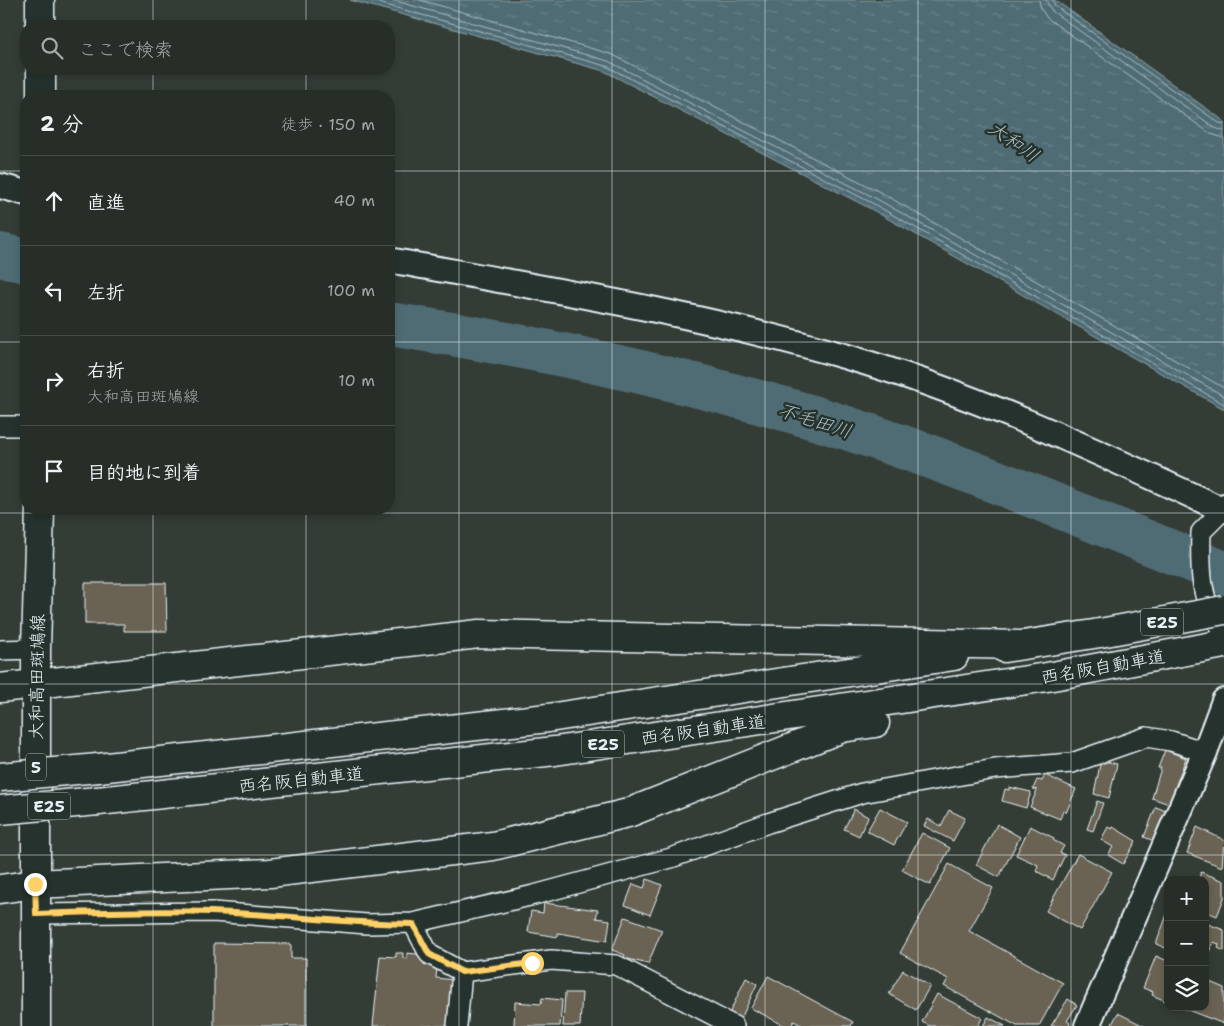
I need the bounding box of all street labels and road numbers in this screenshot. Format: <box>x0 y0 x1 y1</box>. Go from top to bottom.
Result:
road number: E25 <box>1141 608 1183 636</box>
street label: 大和高田斑鳩線 <box>24 614 50 740</box>
street label: 西名阪自動車道 <box>1039 644 1167 690</box>
street label: 西名阪自動車道 <box>639 709 767 751</box>
road number: E25 <box>582 731 624 758</box>
road number: 5 <box>26 754 46 780</box>
street label: 西名阪自動車道 <box>237 761 365 799</box>
road number: E25 <box>28 792 70 819</box>

